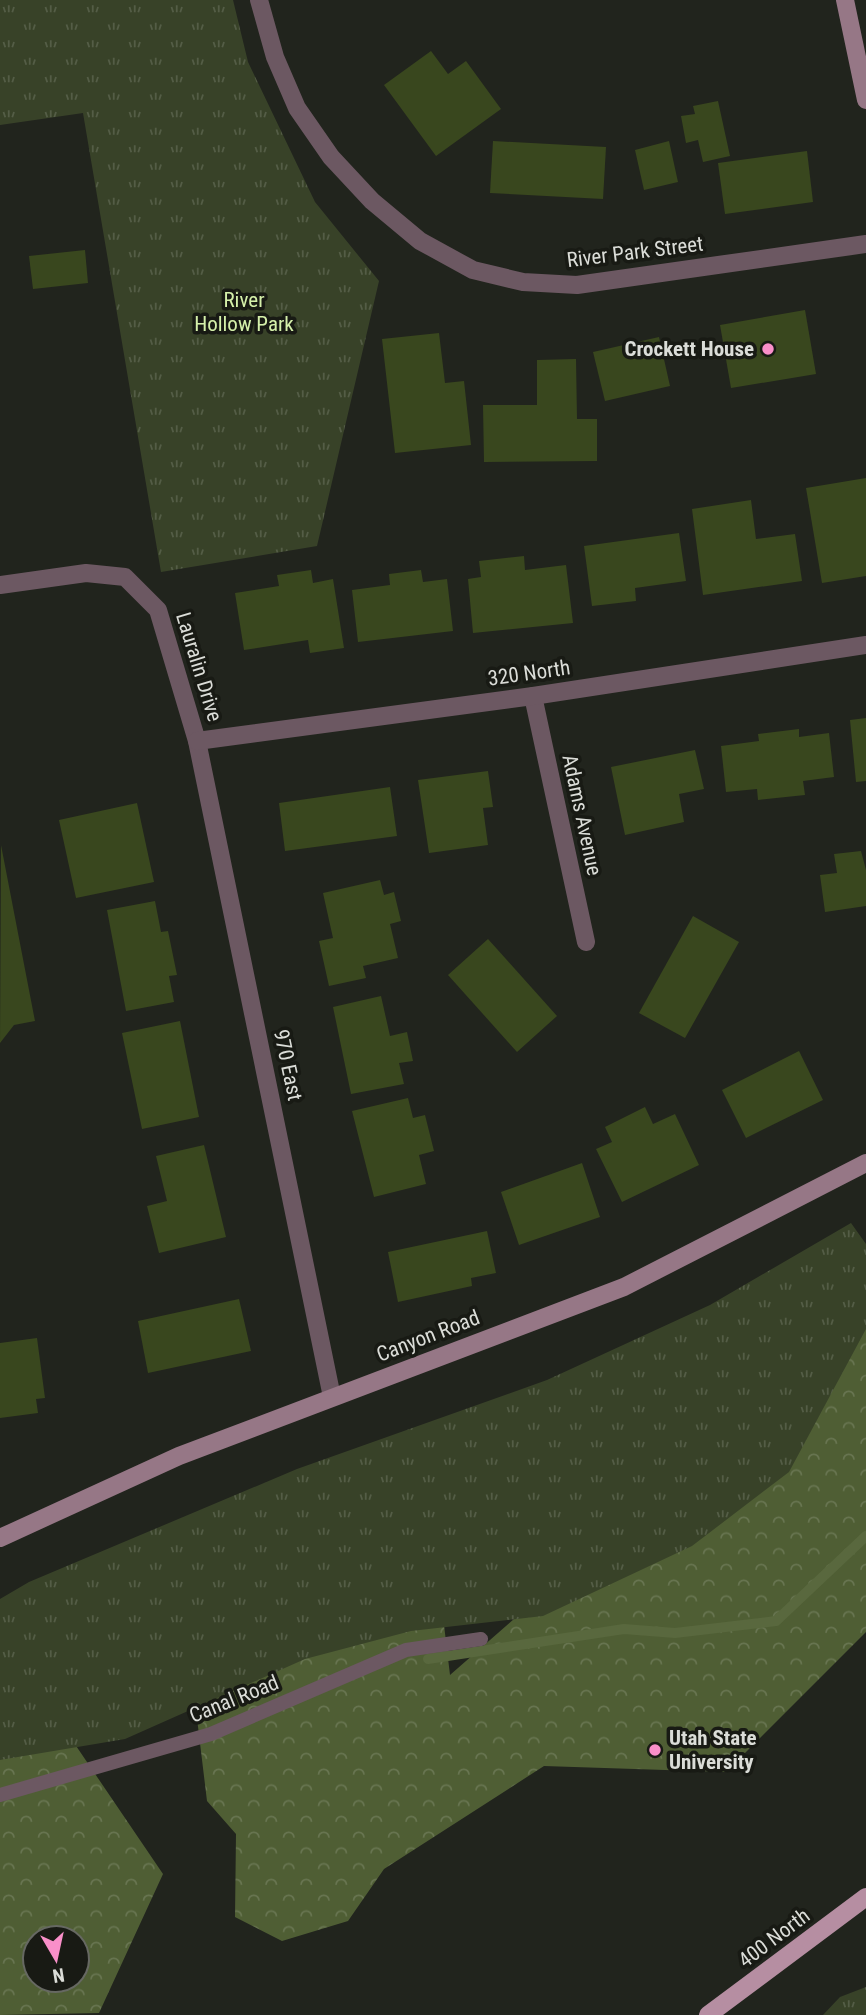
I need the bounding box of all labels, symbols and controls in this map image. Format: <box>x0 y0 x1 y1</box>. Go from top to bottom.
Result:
street label: River Park Street <box>565 232 705 272</box>
park label: River Hollow Park <box>194 288 294 336</box>
place label: Crockett House <box>624 337 754 361</box>
marker: Crockett House <box>760 341 776 357</box>
street label: Lauralin Drive <box>171 610 227 725</box>
street label: 320 North <box>486 655 572 691</box>
street label: Adams Avenue <box>557 752 607 878</box>
street label: 970 East <box>269 1027 307 1103</box>
street label: Canyon Road <box>373 1305 483 1367</box>
street label: Canal Road <box>186 1670 282 1728</box>
place label: Utah State University <box>669 1726 757 1774</box>
marker: Utah State University <box>647 1742 663 1758</box>
street label: 400 North <box>734 1904 814 1972</box>
north arrow <box>21 1924 91 1994</box>
text: N <box>51 1963 66 1988</box>

